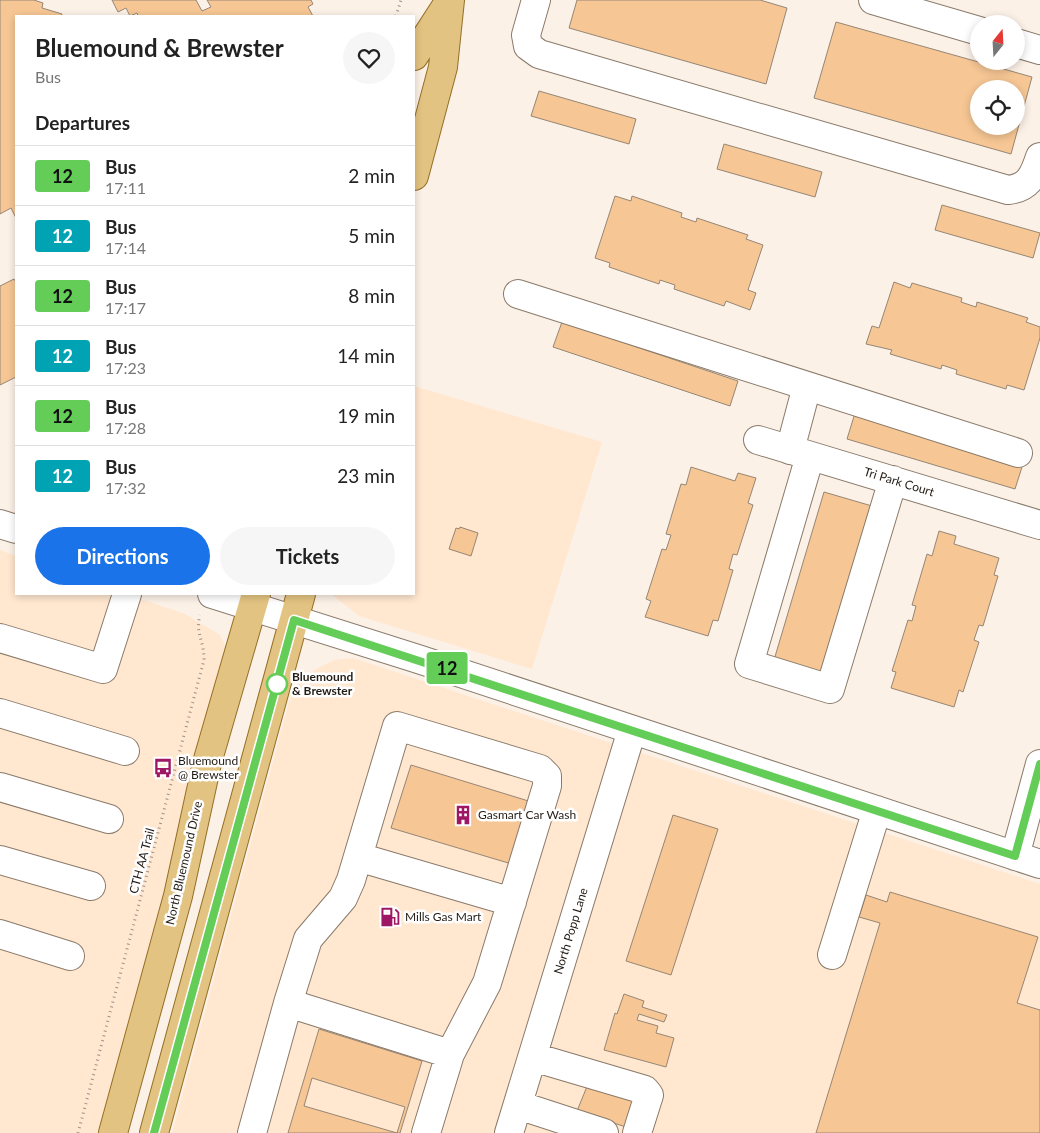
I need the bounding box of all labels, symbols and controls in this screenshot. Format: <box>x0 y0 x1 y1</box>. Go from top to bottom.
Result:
north arrow <box>970 15 1025 70</box>
map controls <box>970 15 1025 135</box>
button: heart <box>343 32 395 84</box>
text: Bluemound & Brewster <box>35 33 284 62</box>
text: Bus <box>35 67 61 86</box>
button: locate <box>970 80 1025 135</box>
text: Departures <box>35 111 130 134</box>
text: Bus <box>105 155 136 178</box>
text: 2 min <box>348 164 395 187</box>
text: 12 <box>52 165 73 187</box>
text: 17:11 <box>105 178 146 197</box>
text: Bus <box>105 215 136 238</box>
text: 5 min <box>348 224 395 247</box>
text: 12 <box>52 225 73 247</box>
text: 17:14 <box>105 238 146 257</box>
text: Bus <box>105 275 136 298</box>
text: 8 min <box>348 284 395 307</box>
text: 12 <box>52 285 73 307</box>
text: 17:17 <box>105 298 146 317</box>
text: Bus <box>105 335 136 358</box>
text: 14 min <box>337 344 395 367</box>
text: 12 <box>52 345 73 367</box>
text: 17:23 <box>105 358 146 377</box>
text: Bus <box>105 395 136 418</box>
text: 19 min <box>337 404 395 427</box>
text: 12 <box>52 405 73 427</box>
text: 17:28 <box>105 418 146 437</box>
text: Bus <box>105 455 136 478</box>
text: 23 min <box>337 464 395 487</box>
street label: Tri Park Court <box>862 464 937 500</box>
text: 12 <box>52 465 73 487</box>
text: 17:32 <box>105 478 146 497</box>
button: Directions <box>35 527 210 585</box>
button: Tickets <box>220 527 395 585</box>
line badge: 12 <box>424 652 470 684</box>
text: 12 <box>437 657 457 679</box>
place label: Bluemound & Brewster <box>292 669 353 698</box>
marker: Bluemound & Brewster <box>266 673 288 695</box>
place label: Bluemound @ Brewster <box>178 753 239 782</box>
bus stop icon: Bluemound @ Brewster <box>152 757 174 779</box>
street label: North Bluemound Drive <box>162 800 205 926</box>
building icon: Gasmart Car Wash <box>452 804 474 826</box>
place label: Gasmart Car Wash <box>478 807 576 822</box>
street label: CTH AA Trail <box>126 826 157 895</box>
street label: North Popp Lane <box>550 886 591 976</box>
fuel station icon: Mills Gas Mart <box>379 906 401 928</box>
place label: Mills Gas Mart <box>405 909 482 924</box>

